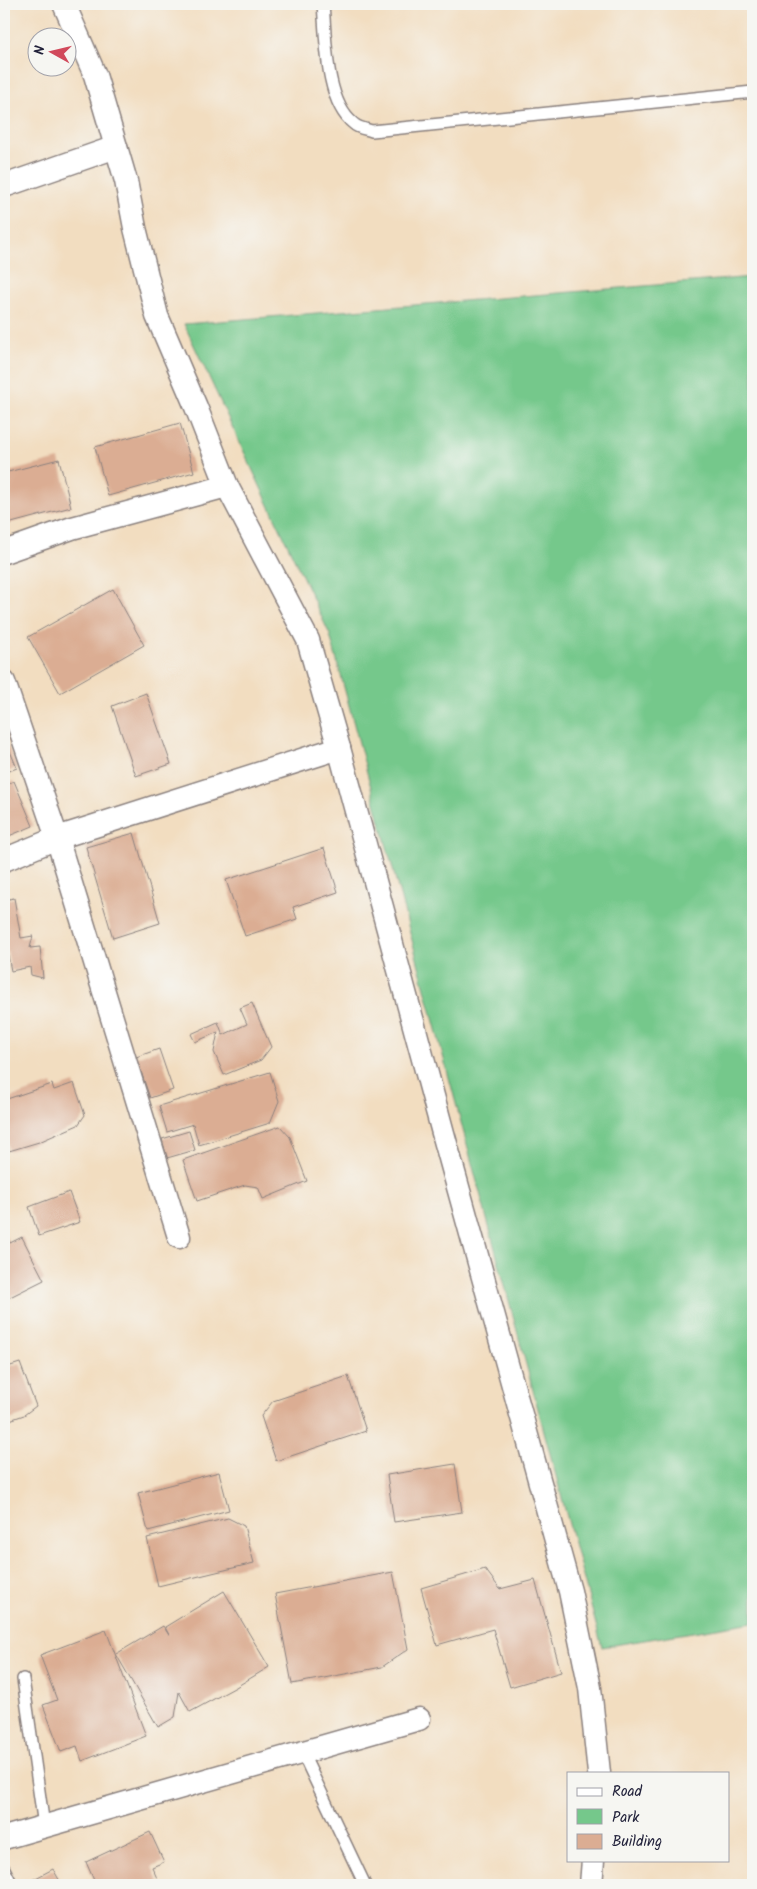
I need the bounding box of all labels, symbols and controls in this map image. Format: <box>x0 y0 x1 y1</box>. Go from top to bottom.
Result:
north arrow <box>28 28 78 78</box>
text: N <box>29 44 52 56</box>
legend <box>567 1772 730 1862</box>
text: Road <box>612 1780 643 1804</box>
text: Park <box>612 1806 640 1830</box>
text: Building <box>612 1830 662 1854</box>

